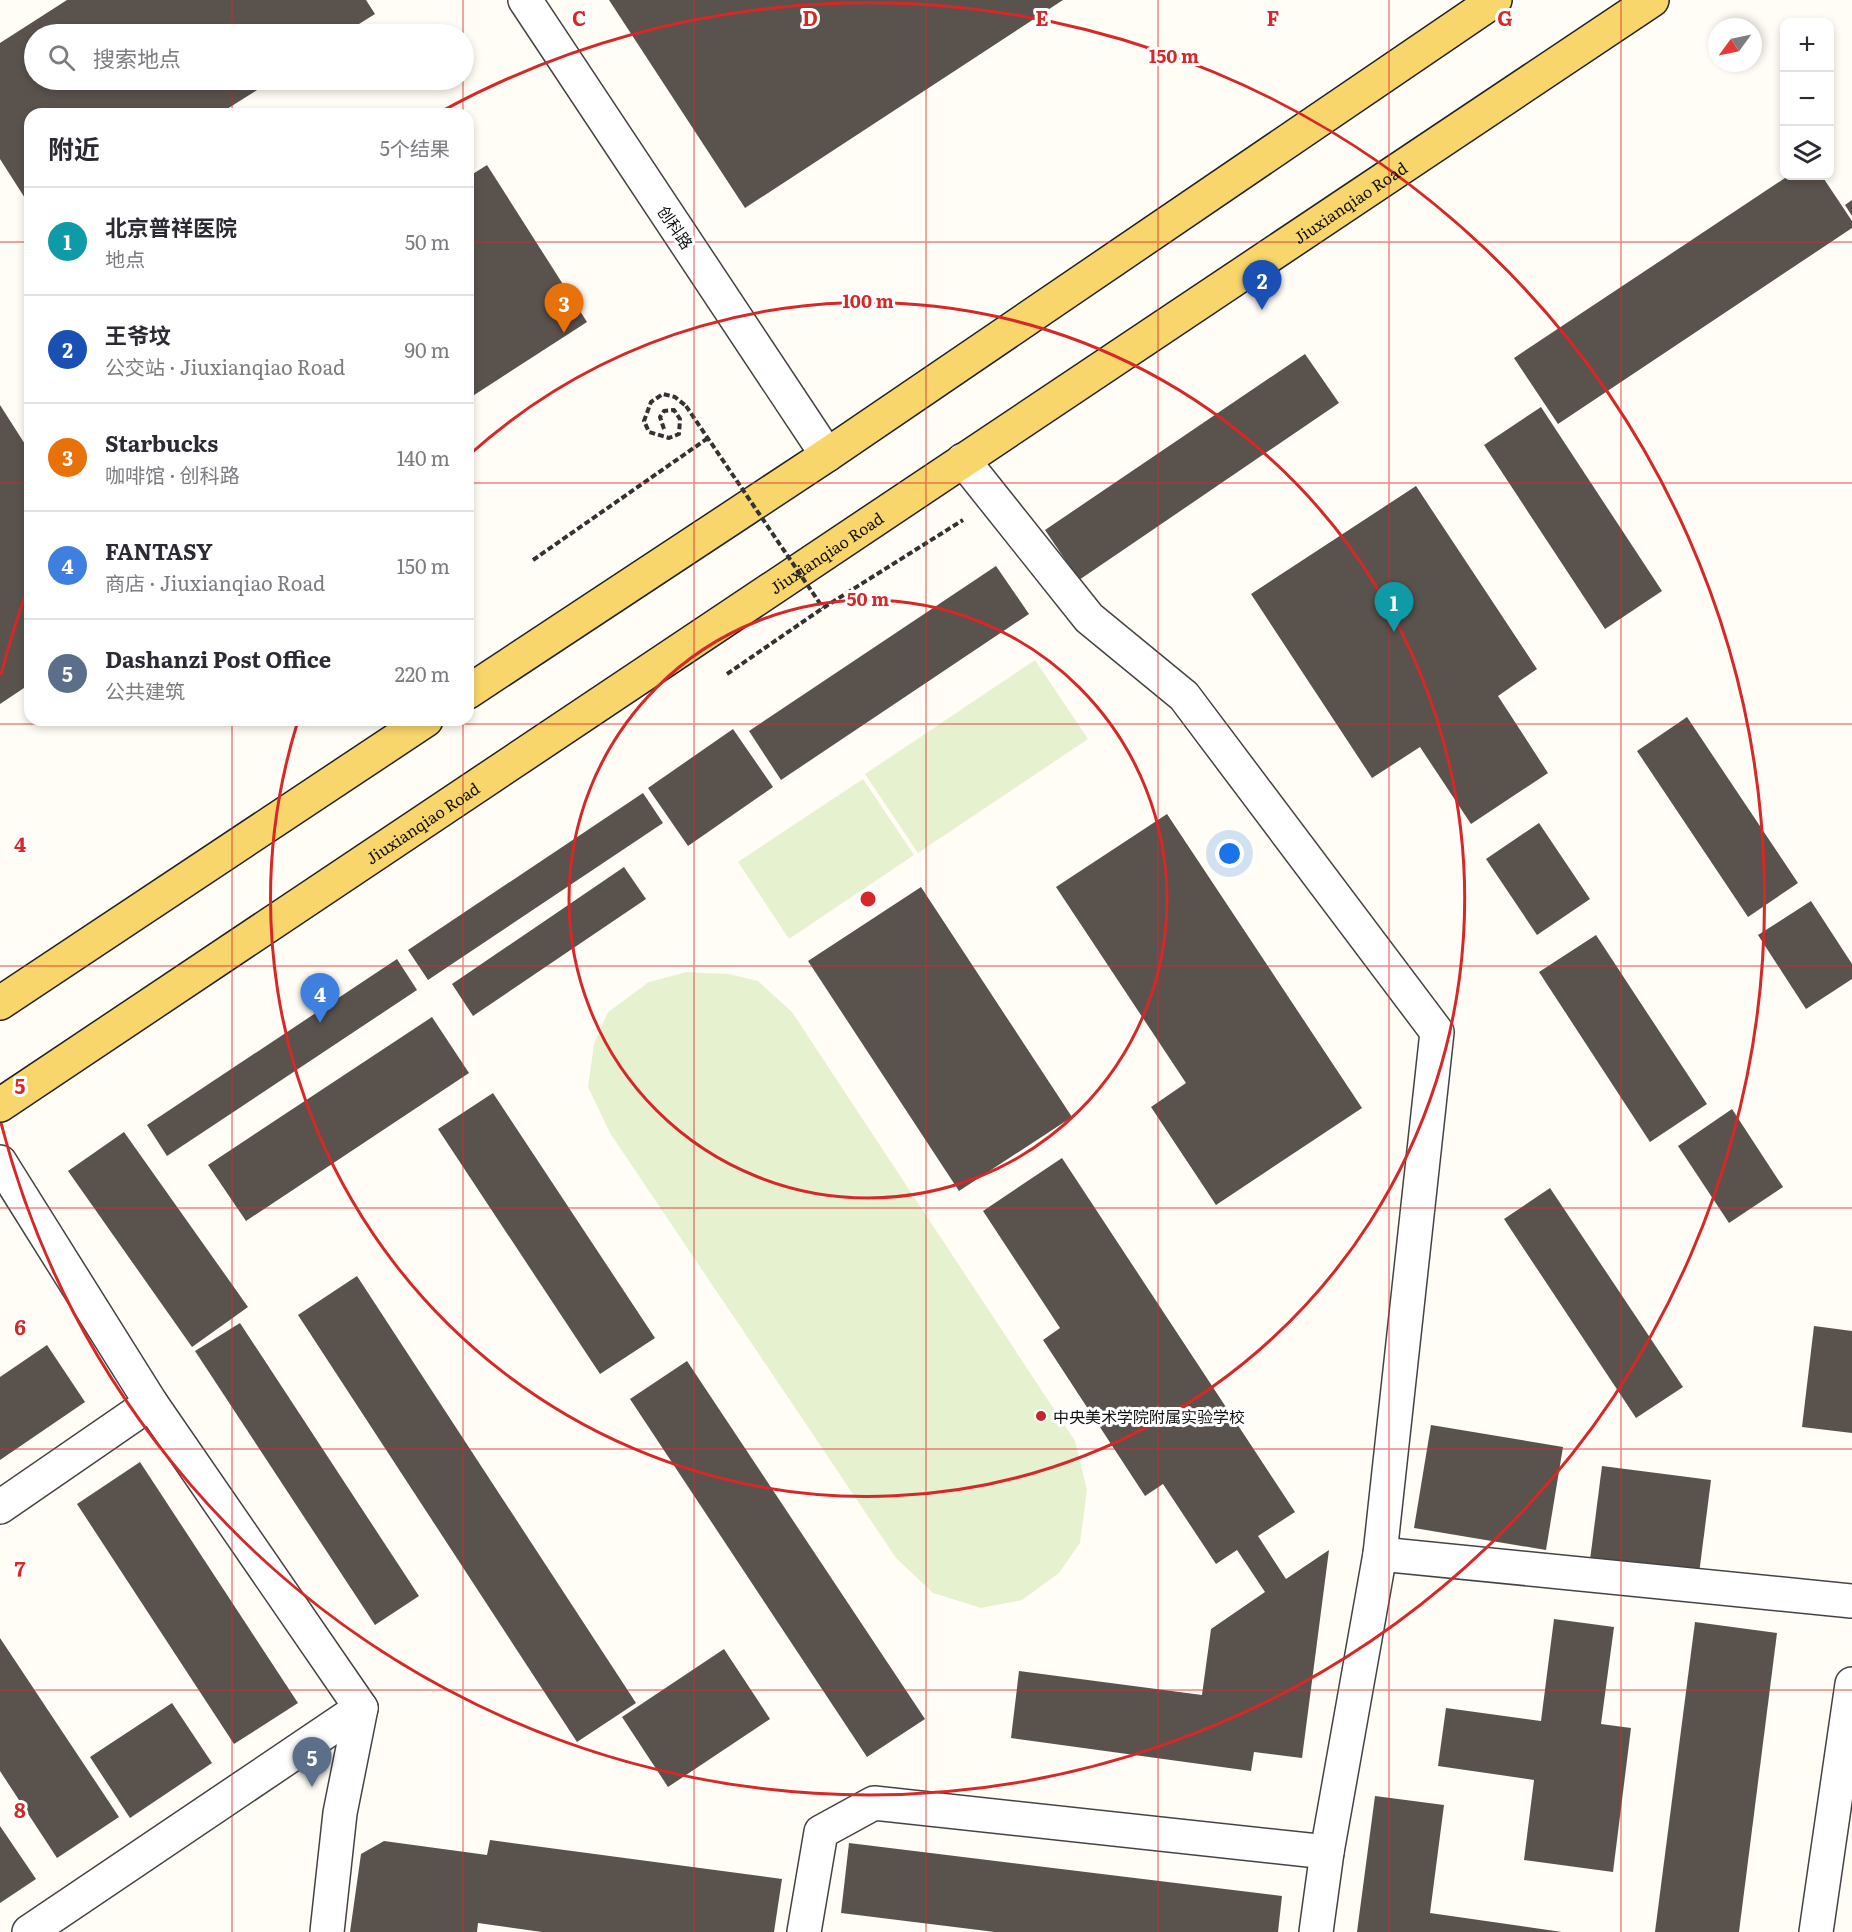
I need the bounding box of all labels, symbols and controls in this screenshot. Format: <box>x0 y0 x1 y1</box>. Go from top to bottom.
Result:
text: C <box>572 2 586 32</box>
text: D <box>802 2 818 32</box>
text: E <box>1035 2 1049 32</box>
text: F <box>1267 2 1280 32</box>
text: G <box>1497 2 1513 32</box>
north arrow <box>1708 18 1762 72</box>
map controls <box>1780 18 1834 180</box>
button: + <box>1780 18 1834 72</box>
search box <box>24 24 474 90</box>
icon: search <box>45 41 78 74</box>
text: 搜索地点 <box>93 41 181 74</box>
text: 150 m <box>1149 42 1199 69</box>
button: − <box>1780 72 1834 126</box>
button: layers <box>1780 126 1834 180</box>
text: 附近 <box>48 128 100 167</box>
text: 5个结果 <box>380 132 450 162</box>
street label: Jiuxianqiao Road <box>1288 155 1412 249</box>
street label: 创科路 <box>653 200 699 254</box>
text: 北京普祥医院 <box>105 210 237 243</box>
text: 1 <box>63 226 72 256</box>
text: 50 m <box>405 226 450 256</box>
text: 地点 <box>105 243 145 273</box>
pin: 2 <box>1242 260 1282 310</box>
pin: 3 <box>544 284 584 333</box>
text: 100 m <box>842 287 894 314</box>
text: 王爷坟 <box>105 318 171 351</box>
text: 2 <box>62 334 73 364</box>
text: 90 m <box>405 334 450 364</box>
text: 公交站 · Jiuxianqiao Road <box>105 351 345 381</box>
text: Starbucks <box>105 426 218 459</box>
text: 3 <box>62 442 73 472</box>
text: 140 m <box>397 442 450 472</box>
text: 咖啡馆 · 创科路 <box>105 459 240 489</box>
street label: Jiuxianqiao Road <box>764 505 888 599</box>
text: FANTASY <box>105 534 213 567</box>
text: 4 <box>61 550 74 580</box>
text: 150 m <box>397 550 450 580</box>
text: 商店 · Jiuxianqiao Road <box>105 567 325 597</box>
pin: 1 <box>1374 582 1414 632</box>
text: 50 m <box>847 585 889 612</box>
text: Dashanzi Post Office <box>105 642 331 675</box>
text: 5 <box>62 658 73 688</box>
text: 220 m <box>395 658 450 688</box>
text: 公共建筑 <box>105 675 185 705</box>
street label: Jiuxianqiao Road <box>360 776 484 869</box>
text: 4 <box>14 828 26 858</box>
your location <box>1215 839 1244 868</box>
centre of rings <box>858 889 878 909</box>
pin: 4 <box>300 974 340 1023</box>
text: 5 <box>15 1070 26 1100</box>
text: 6 <box>14 1311 26 1341</box>
place label: 中央美术学院附属实验学校 <box>1053 1404 1245 1428</box>
marker: 中央美术学院附属实验学校 <box>1034 1409 1048 1423</box>
text: 7 <box>15 1553 26 1583</box>
pin: 5 <box>292 1738 332 1787</box>
text: 8 <box>14 1794 26 1824</box>

